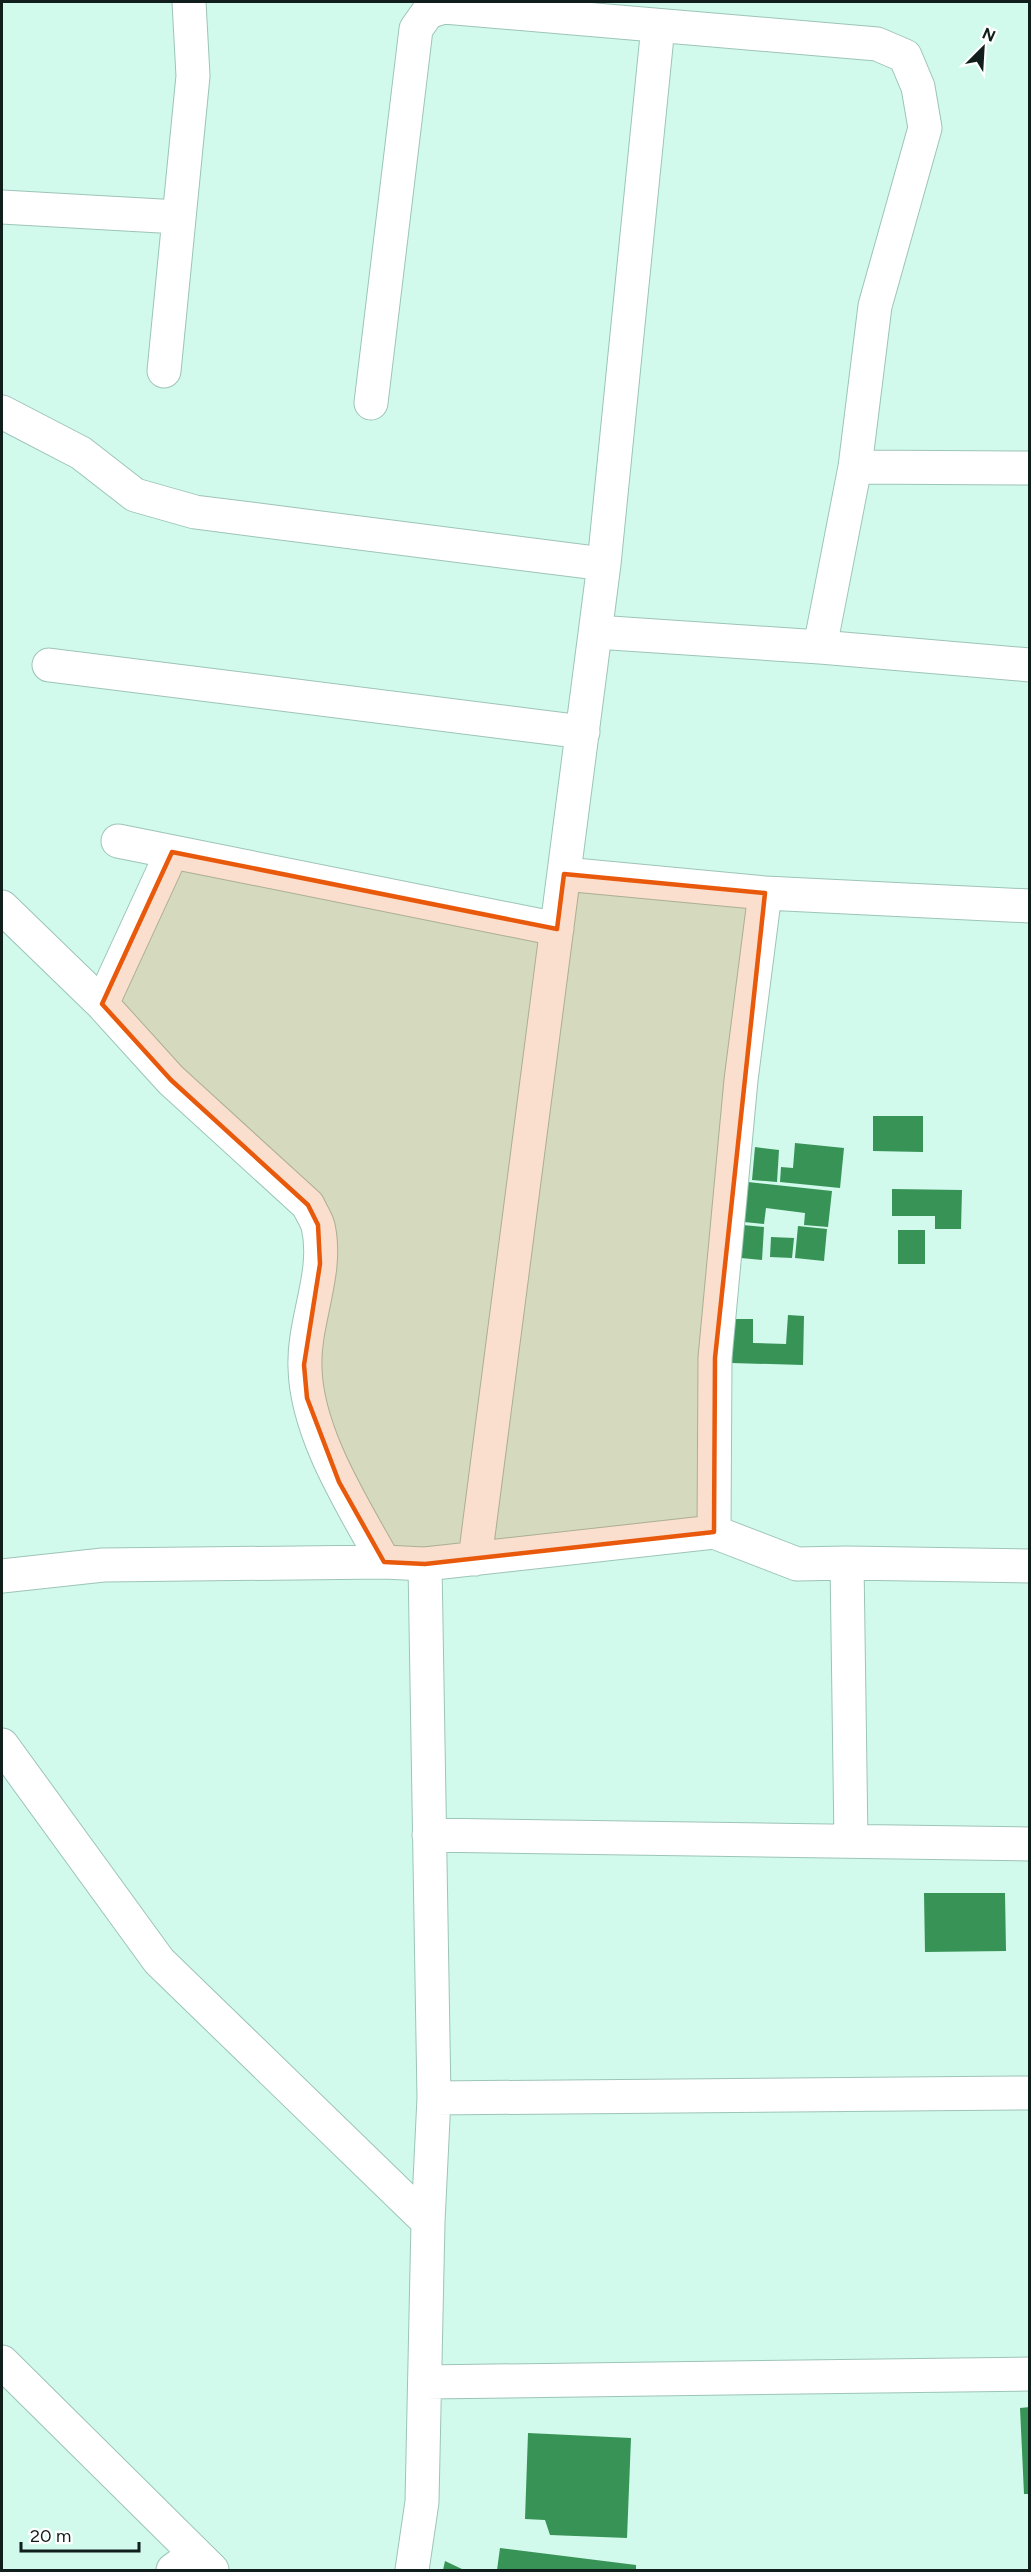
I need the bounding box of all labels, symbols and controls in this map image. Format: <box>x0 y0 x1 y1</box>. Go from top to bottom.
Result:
north arrow <box>953 18 1013 78</box>
text: N <box>979 24 998 46</box>
scale bar <box>21 2515 140 2553</box>
text: 20 m <box>30 2525 71 2547</box>

